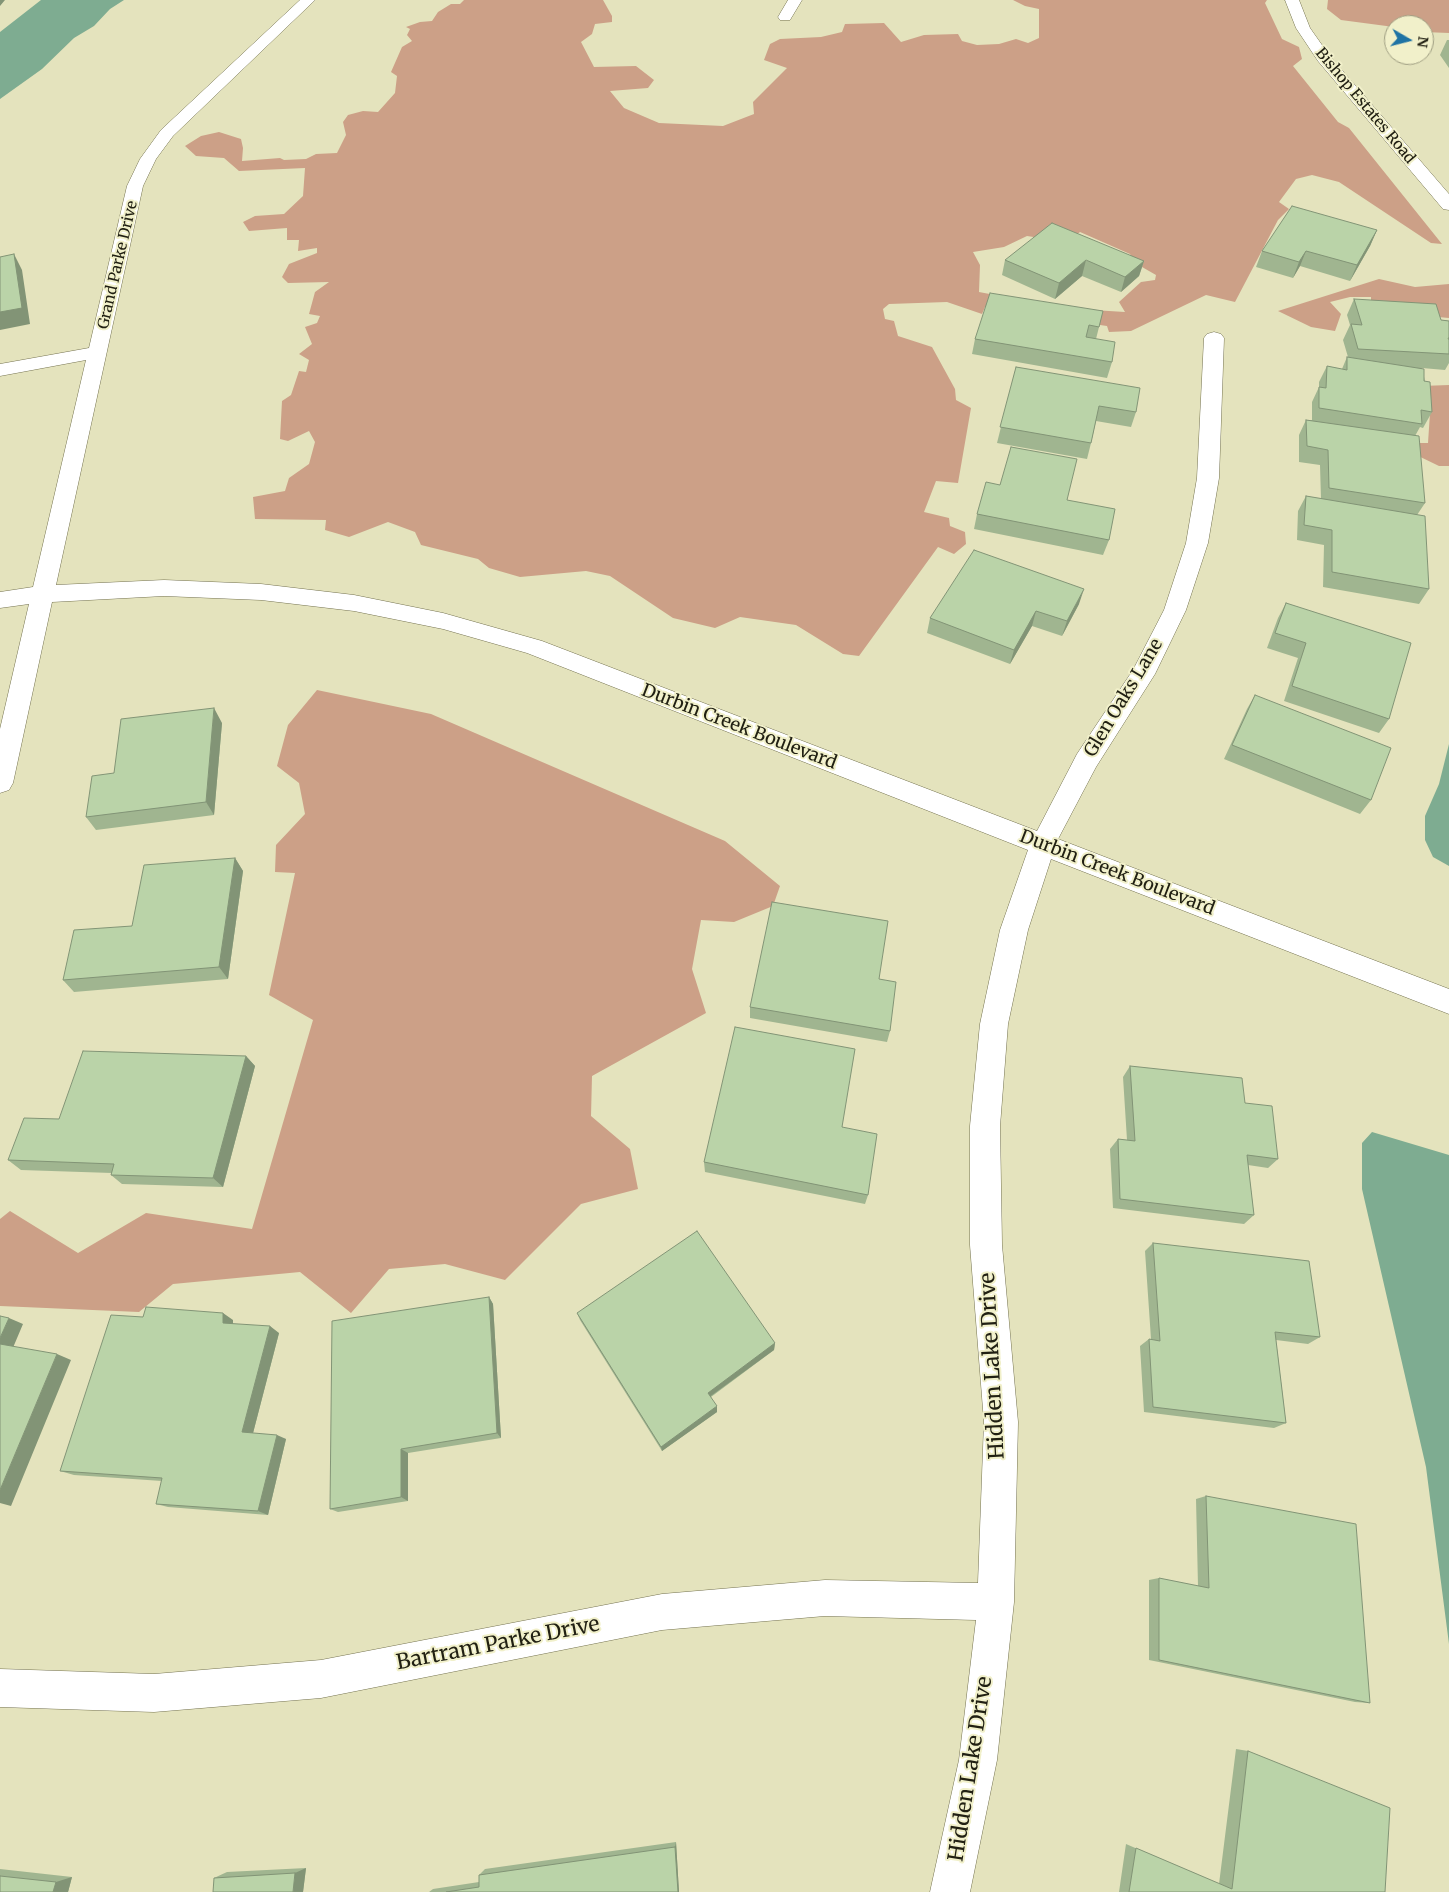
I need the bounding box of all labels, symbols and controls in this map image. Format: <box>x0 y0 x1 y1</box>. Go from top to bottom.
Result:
north arrow <box>1384 15 1434 65</box>
text: N <box>1413 35 1433 49</box>
street label: Bishop Estates Road <box>1311 45 1419 167</box>
street label: Grand Parke Drive <box>94 199 142 331</box>
street label: Glen Oaks Lane <box>1080 635 1168 761</box>
street label: Durbin Creek Boulevard <box>639 680 839 774</box>
street label: Durbin Creek Boulevard <box>1017 826 1217 920</box>
street label: Hidden Lake Drive <box>976 1272 1010 1460</box>
street label: Bartram Parke Drive <box>394 1612 602 1676</box>
street label: Hidden Lake Drive <box>944 1675 998 1863</box>

